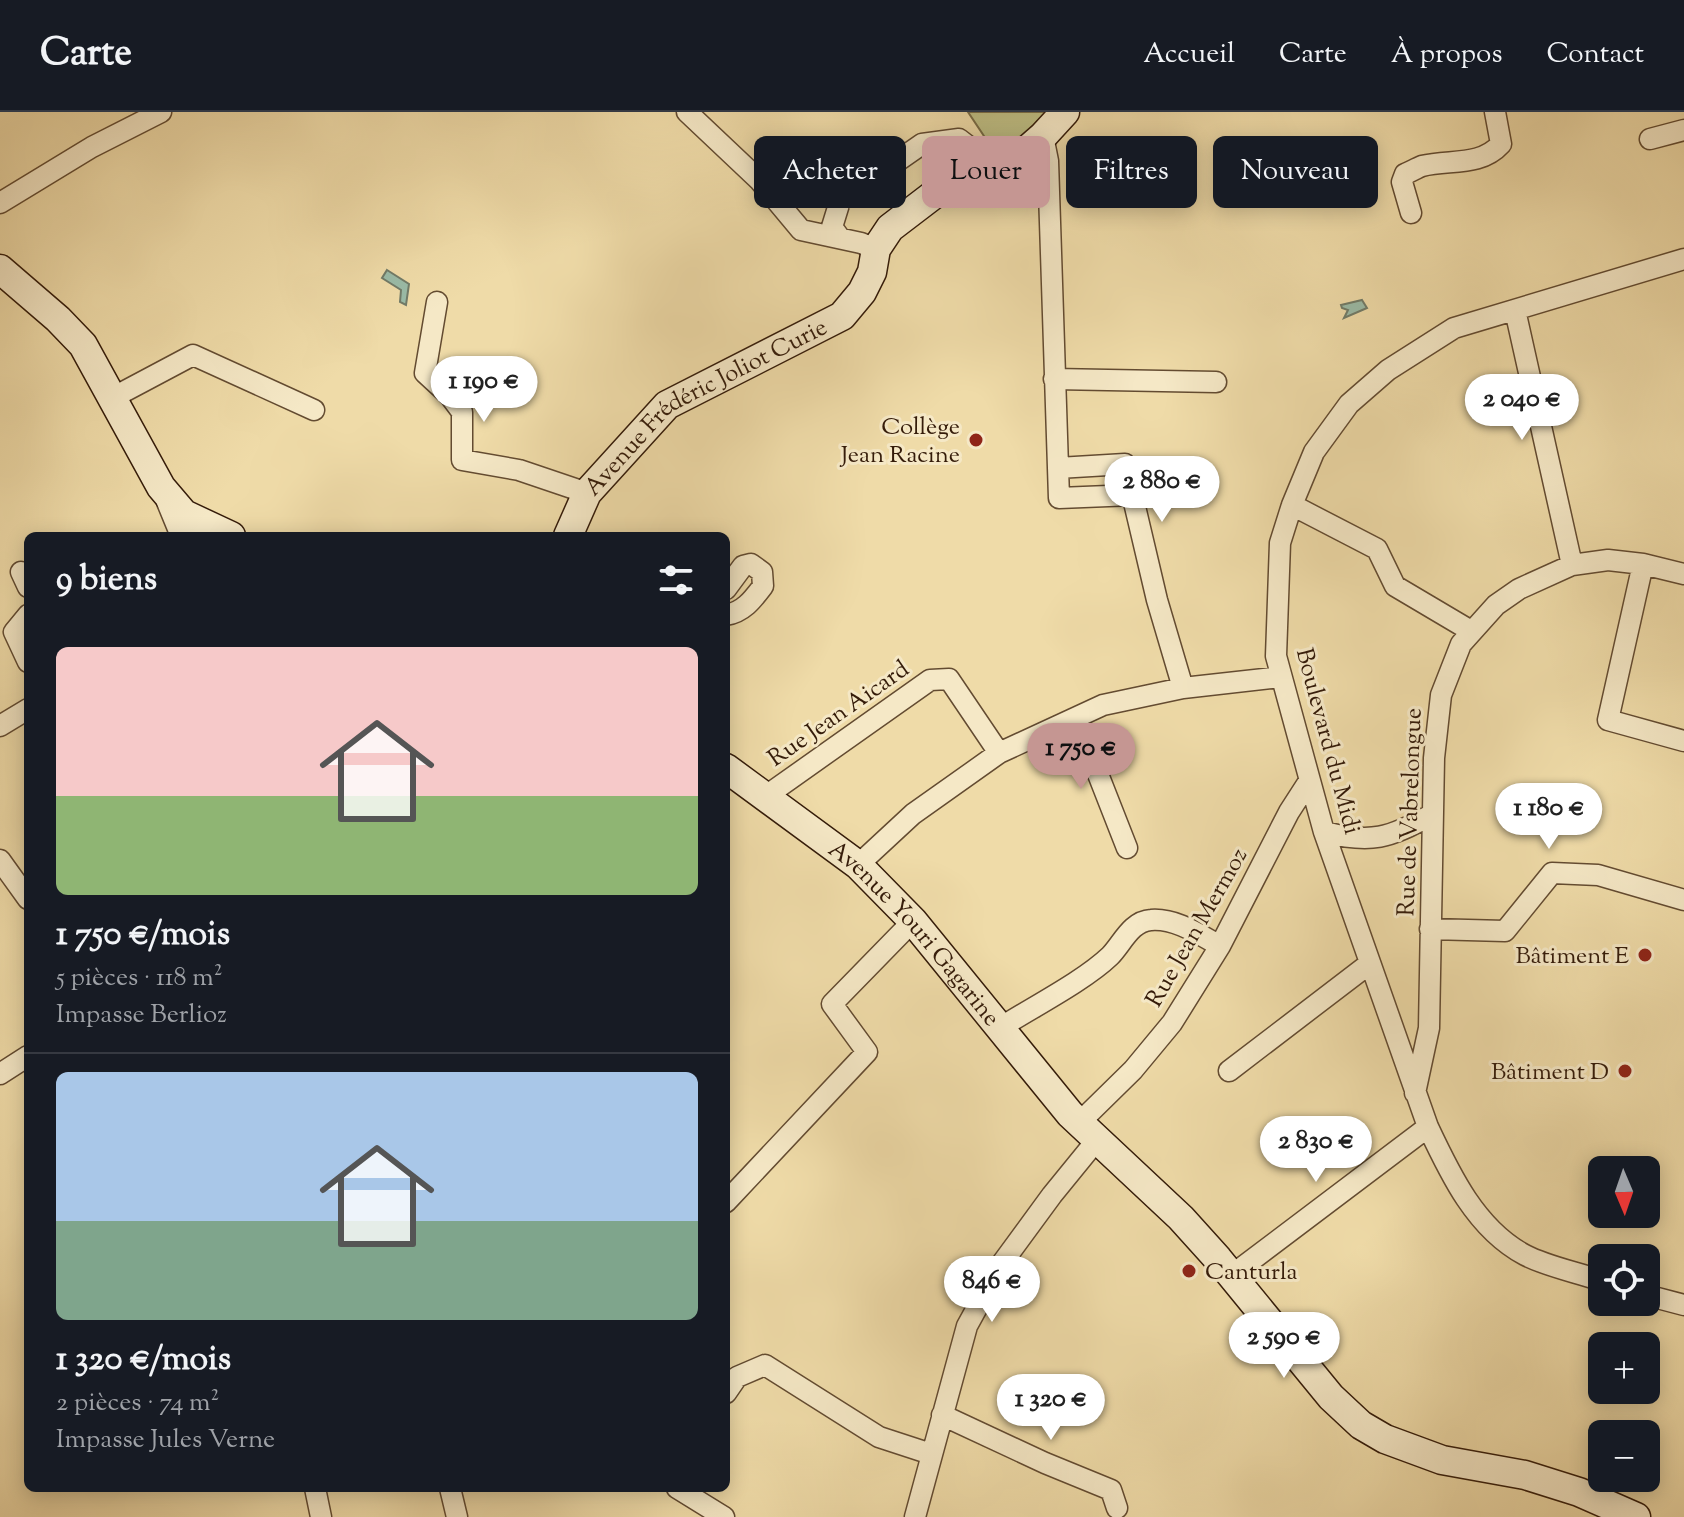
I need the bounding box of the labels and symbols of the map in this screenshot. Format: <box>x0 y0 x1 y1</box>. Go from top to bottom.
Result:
street label: Avenue Frédéric Joliot Curie <box>577 311 834 504</box>
pin: 1 190 € <box>410 356 558 424</box>
pin: 2 040 € <box>1448 374 1596 442</box>
place label: Collège Jean Racine <box>839 411 960 473</box>
marker: Collège Jean Racine <box>967 431 985 449</box>
pin: 2 880 € <box>1088 456 1236 524</box>
street label: Boulevard du Midi <box>1286 645 1368 839</box>
street label: Rue Jean Aicard <box>762 653 917 776</box>
street label: Rue de Vabrelongue <box>1390 707 1432 917</box>
pin: 1 750 € <box>1007 723 1155 791</box>
pin: 1 180 € <box>1475 783 1623 851</box>
street label: Avenue Youri Gagarine <box>820 834 1007 1034</box>
street label: Rue Jean Mermoz <box>1138 842 1257 1014</box>
place label: Bâtiment E <box>1515 940 1629 974</box>
marker: Bâtiment E <box>1636 946 1654 964</box>
place label: Bâtiment D <box>1491 1056 1609 1090</box>
marker: Bâtiment D <box>1616 1062 1634 1080</box>
pin: 2 830 € <box>1242 1116 1390 1184</box>
north arrow <box>1588 1156 1660 1228</box>
pin: 846 € <box>936 1256 1048 1324</box>
place label: Canturla <box>1205 1256 1298 1290</box>
marker: Canturla <box>1180 1262 1198 1280</box>
pin: 2 590 € <box>1210 1312 1358 1380</box>
pin: 1 320 € <box>977 1374 1125 1442</box>

